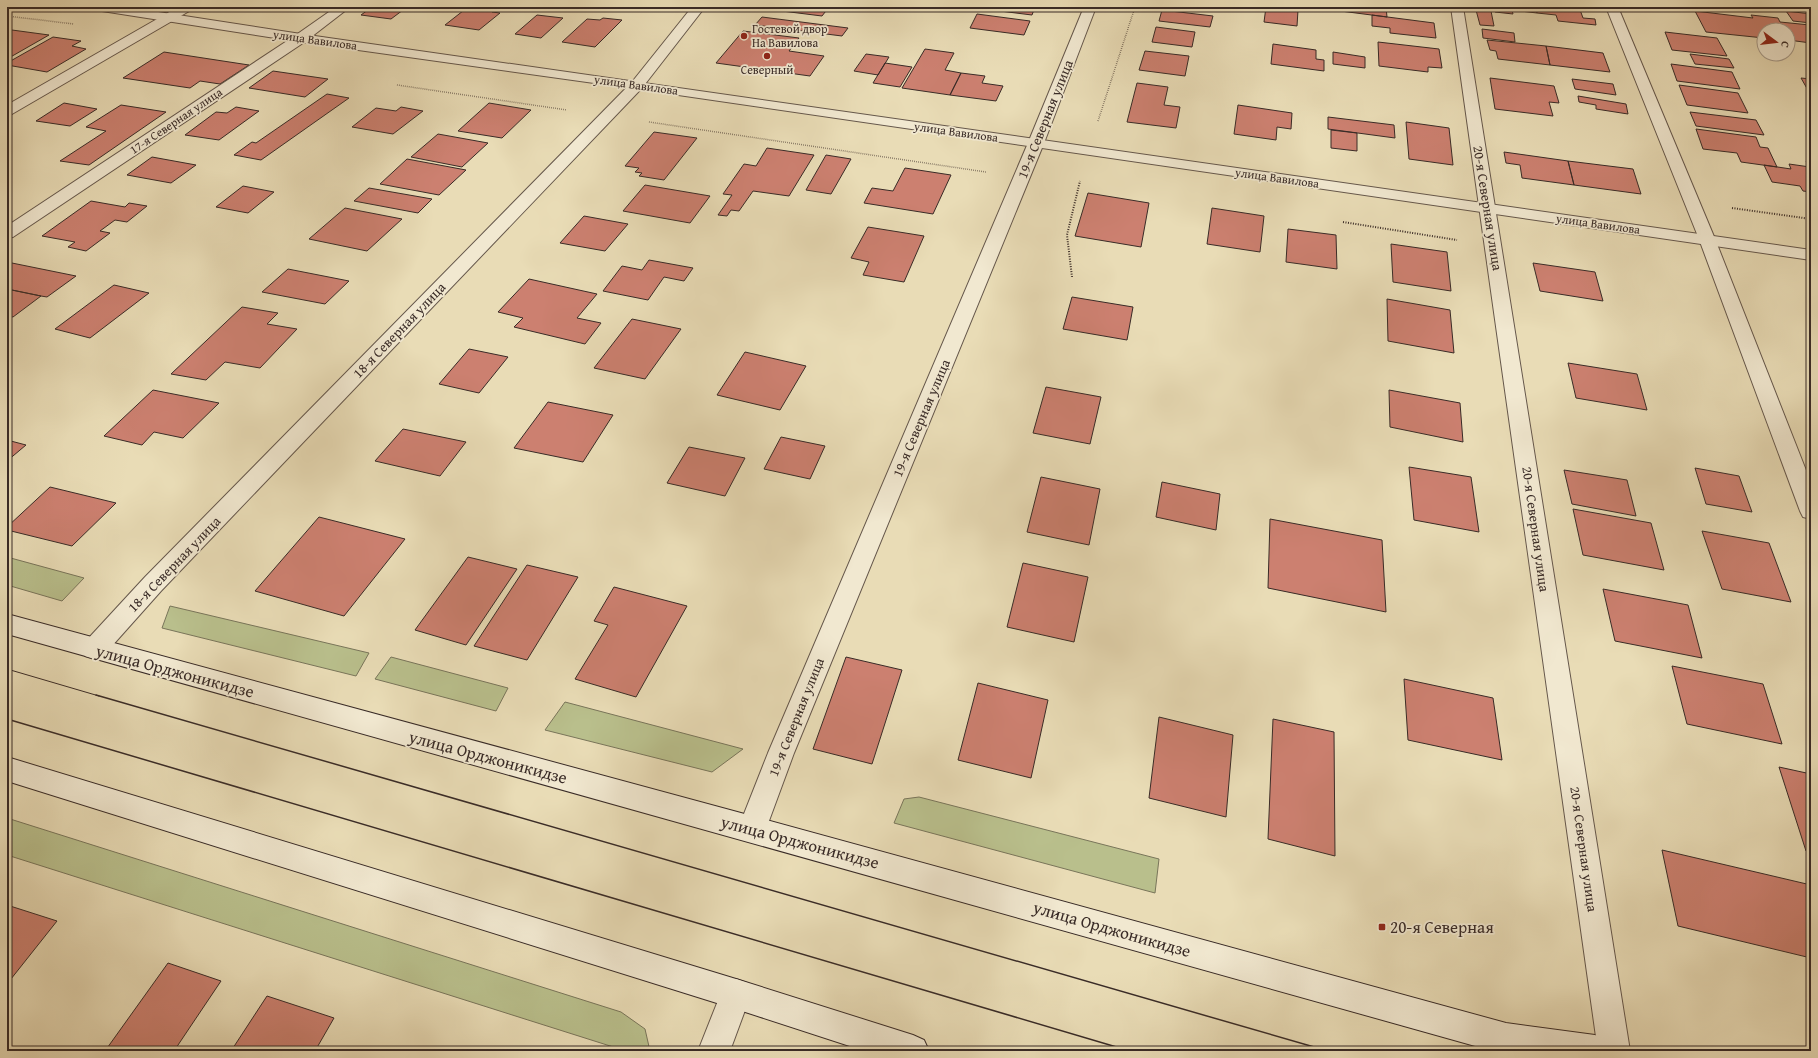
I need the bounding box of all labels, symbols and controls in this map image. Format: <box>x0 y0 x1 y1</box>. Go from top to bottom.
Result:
place label: Гостевой двор На Вавилова <box>752 20 828 51</box>
north arrow <box>1756 22 1796 62</box>
street label: улица Вавилова <box>271 25 359 54</box>
marker: Гостевой двор На Вавилова <box>739 31 749 41</box>
text: С <box>1777 40 1794 50</box>
marker: Северный <box>762 51 772 61</box>
street label: 19-я Северная улица <box>1012 56 1078 181</box>
place label: Северный <box>741 61 793 78</box>
street label: улица Вавилова <box>592 70 680 99</box>
street label: 17-я Северная улица <box>126 83 226 158</box>
street label: улица Вавилова <box>912 117 1000 146</box>
street label: 20-я Северная улица <box>1468 144 1508 272</box>
street label: улица Вавилова <box>1233 163 1321 192</box>
street label: улица Вавилова <box>1554 209 1642 238</box>
street label: 18-я Северная улица <box>348 277 450 382</box>
street label: 19-я Северная улица <box>887 356 955 480</box>
street label: 20-я Северная улица <box>1517 465 1555 593</box>
street label: 18-я Северная улица <box>123 511 225 616</box>
street label: улица Орджоникидзе <box>92 637 257 704</box>
street label: 19-я Северная улица <box>763 654 829 779</box>
street label: улица Орджоникидзе <box>405 723 570 790</box>
street label: 20-я Северная улица <box>1565 785 1603 913</box>
street label: улица Орджоникидзе <box>717 808 882 875</box>
street label: улица Орджоникидзе <box>1029 894 1194 963</box>
place label: 20-я Северная <box>1390 914 1494 939</box>
marker: 20-я Северная <box>1377 922 1387 932</box>

